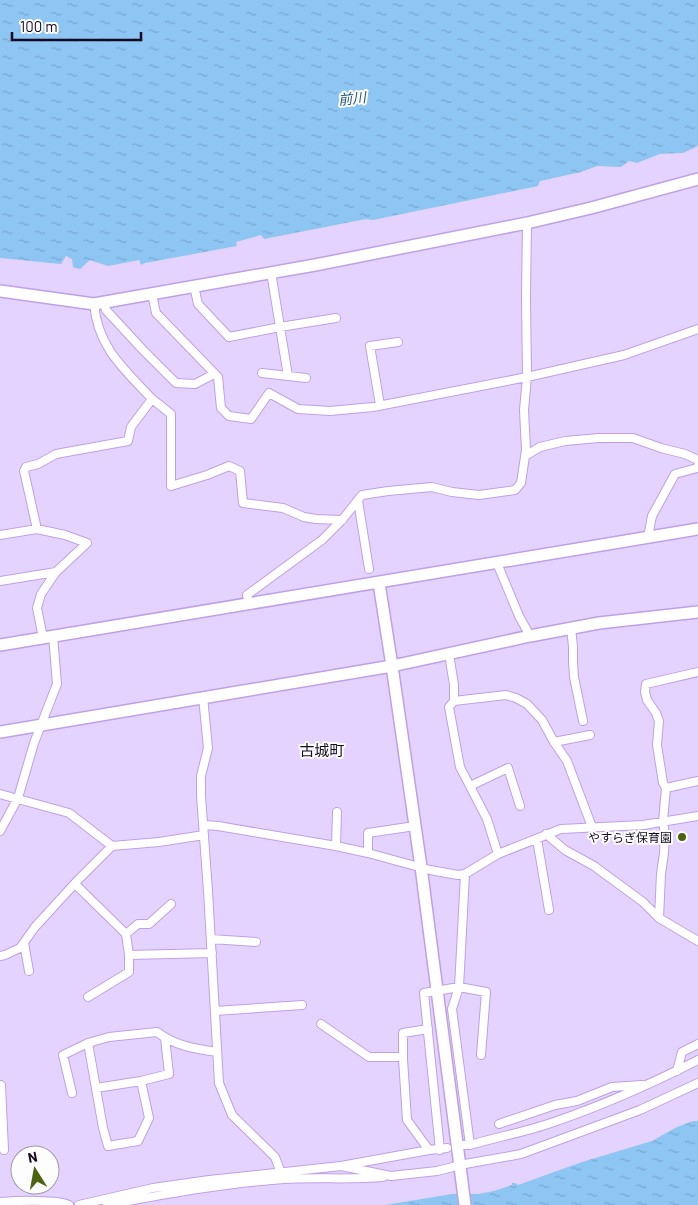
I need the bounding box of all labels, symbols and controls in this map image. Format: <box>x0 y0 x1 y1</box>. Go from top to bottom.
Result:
scale bar <box>12 10 141 42</box>
text: 100 m <box>20 17 58 35</box>
water label: 前川 <box>337 88 369 108</box>
district label: 古城町 <box>299 741 345 759</box>
place label: やすらぎ保育園 <box>588 830 672 844</box>
marker: やすらぎ保育園 <box>676 831 688 843</box>
north arrow <box>10 1145 60 1195</box>
text: N <box>26 1148 39 1166</box>

